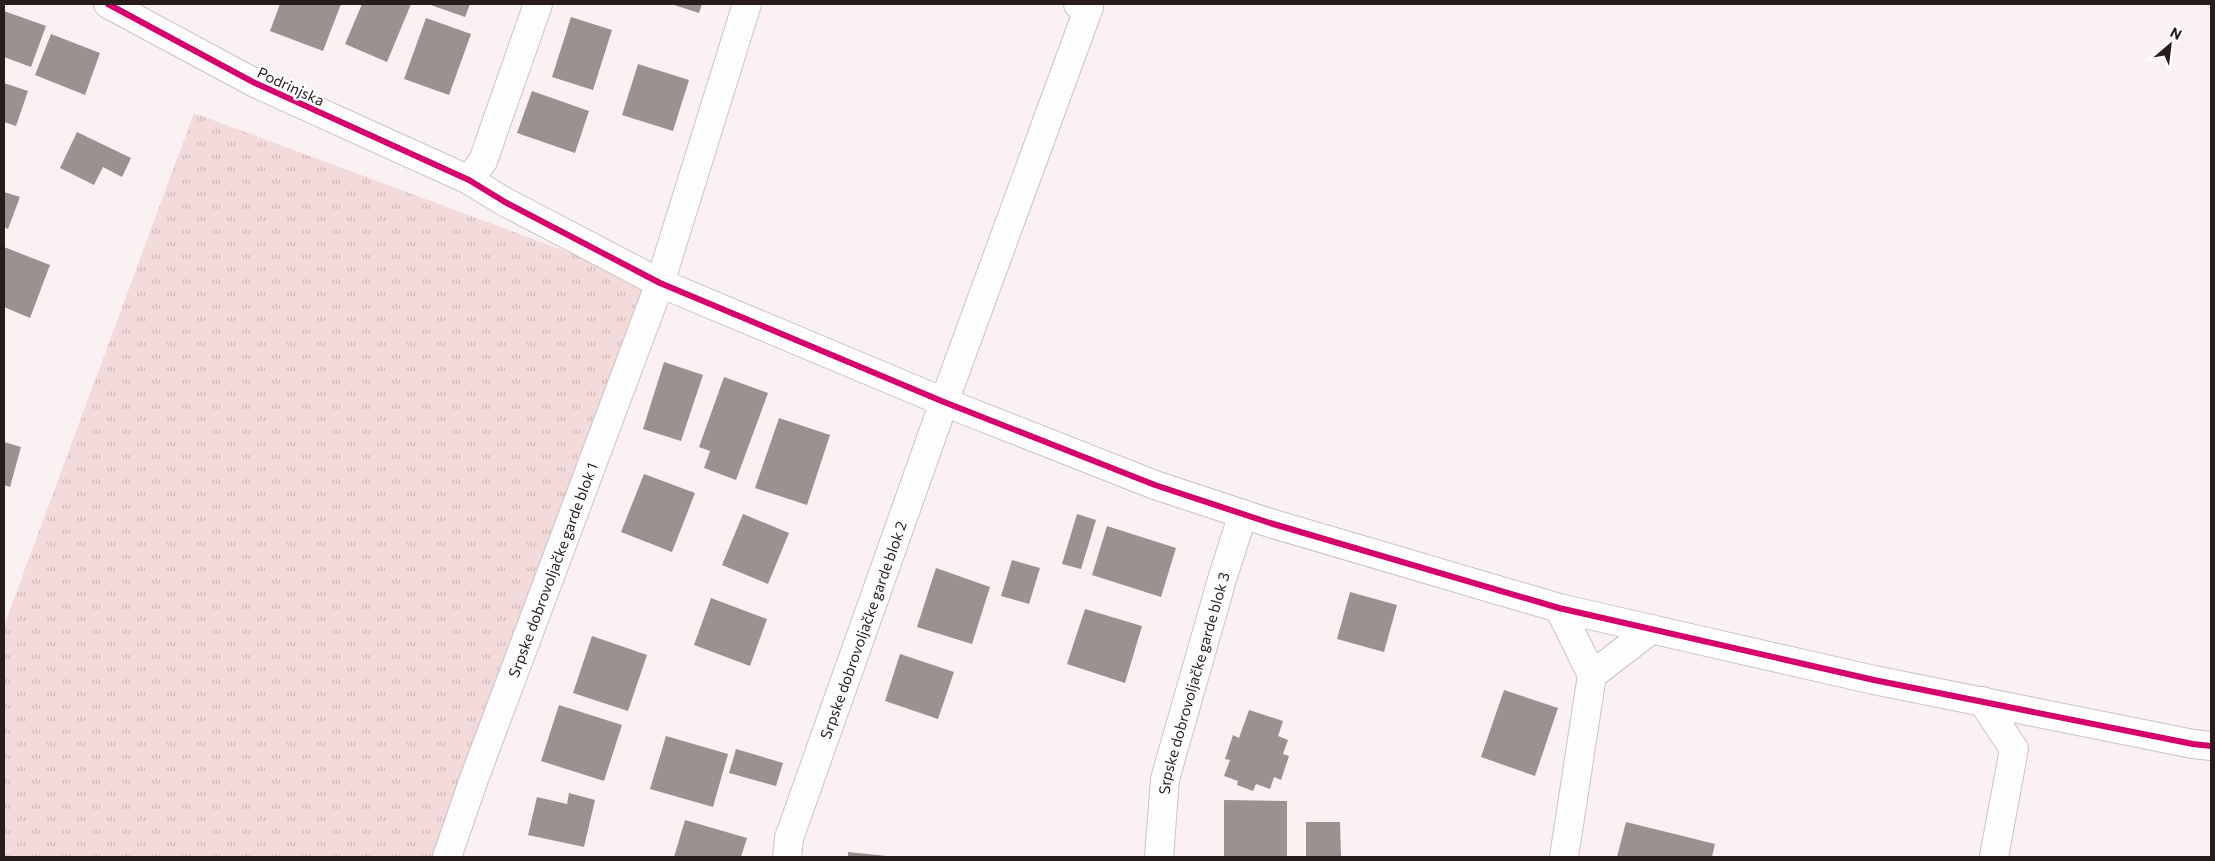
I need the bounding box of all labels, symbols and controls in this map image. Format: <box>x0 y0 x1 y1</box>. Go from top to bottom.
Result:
north arrow <box>2145 20 2195 70</box>
text: N <box>2168 23 2185 43</box>
street label: Podrinjska <box>255 63 327 109</box>
street label: Srpske dobrovoljačke garde blok 1 <box>504 460 601 680</box>
street label: Srpske dobrovoljačke garde blok 2 <box>816 519 910 741</box>
street label: Srpske dobrovoljačke garde blok 3 <box>1155 570 1233 795</box>

